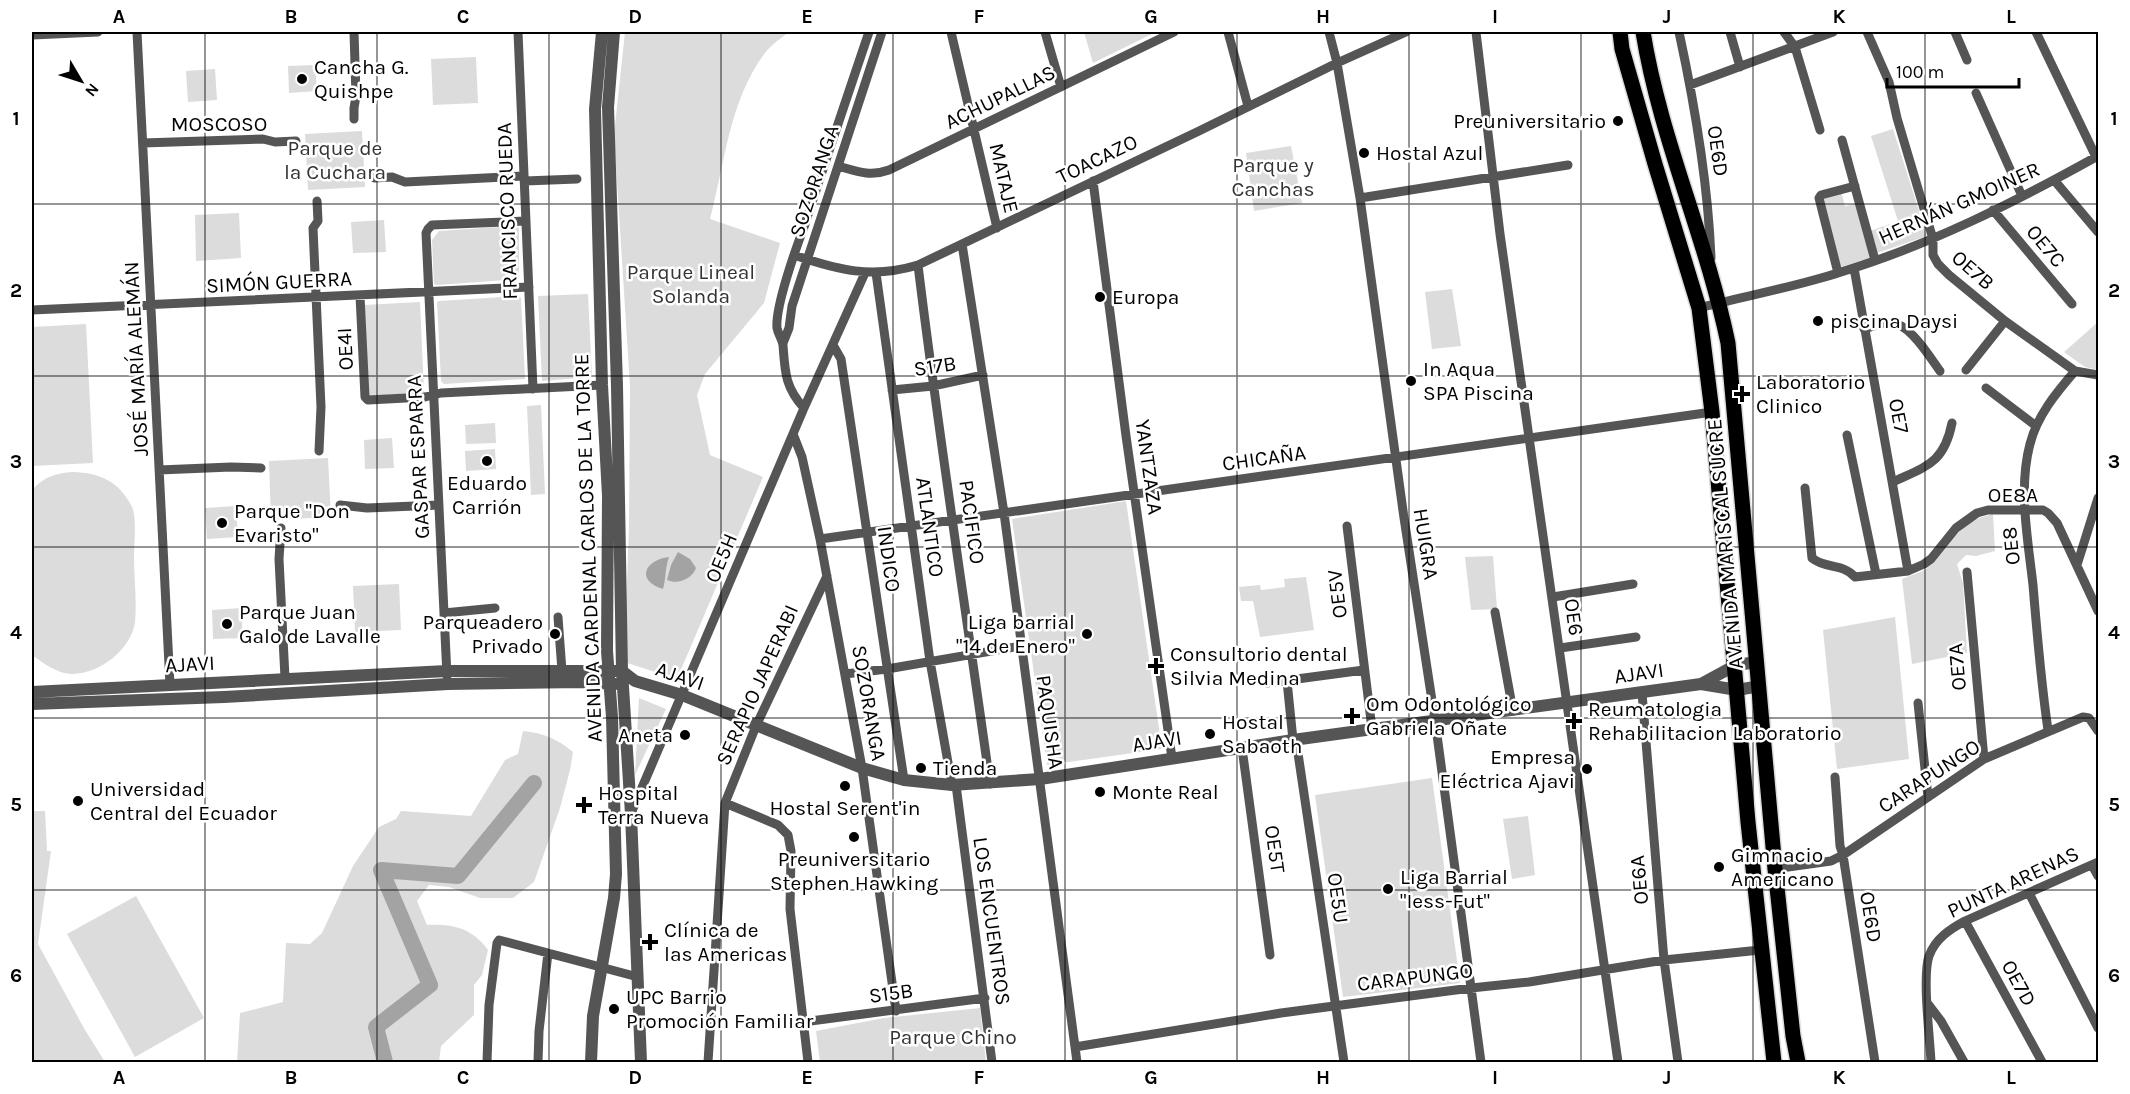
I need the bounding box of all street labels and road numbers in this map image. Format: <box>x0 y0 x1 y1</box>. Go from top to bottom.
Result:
street label: ACHUPALLAS <box>941 60 1059 134</box>
street label: MOSCOSO <box>171 112 267 136</box>
street label: FRANCISCO RUEDA <box>492 122 522 300</box>
street label: SOZORANGA <box>784 122 844 240</box>
street label: OE6D <box>1703 124 1733 178</box>
street label: TOACAZO <box>1053 129 1141 189</box>
street label: MATAJE <box>984 141 1024 215</box>
street label: HERNÁN GMOINER <box>1875 157 2043 249</box>
street label: OE7C <box>2021 220 2071 272</box>
street label: OE7B <box>1947 245 1999 295</box>
street label: JOSÉ MARÍA ALEMÁN <box>119 261 153 457</box>
street label: SIMÓN GUERRA <box>205 266 353 298</box>
street label: OE4I <box>332 327 358 371</box>
street label: S17B <box>912 351 958 381</box>
street label: AVENIDA CARDENAL CARLOS DE LA TORRE <box>569 353 607 743</box>
street label: GASPAR ESPARRA <box>402 374 434 540</box>
street label: OE7 <box>1884 396 1914 436</box>
street label: YANTZAZA <box>1130 418 1168 516</box>
street label: AVENIDA MARISCAL SUCRE <box>1702 418 1748 670</box>
street label: CHICAÑA <box>1221 440 1307 476</box>
street label: ATLANTICO <box>911 475 949 579</box>
street label: PACIFICO <box>954 478 990 566</box>
street label: OE8A <box>1988 483 2038 507</box>
street label: HUIGRA <box>1409 507 1443 581</box>
street label: INDICO <box>872 524 906 594</box>
street label: OE8 <box>1997 526 2025 566</box>
street label: OE5H <box>700 530 742 586</box>
street label: OE5V <box>1322 568 1352 620</box>
street label: OE6 <box>1560 597 1588 637</box>
street label: SERAPIO JAPERABI <box>711 601 803 769</box>
street label: OE7A <box>1943 642 1971 692</box>
street label: SOZORANGA <box>847 643 891 763</box>
street label: AJAVI <box>165 651 215 677</box>
street label: AJAVI <box>653 657 707 695</box>
street label: AJAVI <box>1613 658 1665 688</box>
street label: PAQUISHA <box>1032 673 1068 771</box>
street label: AJAVI <box>1131 725 1183 757</box>
street label: CARAPUNGO <box>1874 734 1984 818</box>
street label: OE5T <box>1260 824 1290 875</box>
street label: LOS ENCUENTROS <box>968 835 1016 1007</box>
street label: PUNTA ARENAS <box>1943 841 2083 923</box>
street label: OE6A <box>1625 854 1653 906</box>
street label: OE5U <box>1323 871 1353 925</box>
street label: OE6D <box>1855 890 1887 944</box>
street label: OE7D <box>1997 956 2041 1010</box>
street label: CARAPUNGO <box>1356 958 1474 996</box>
street label: S15B <box>867 978 915 1008</box>

